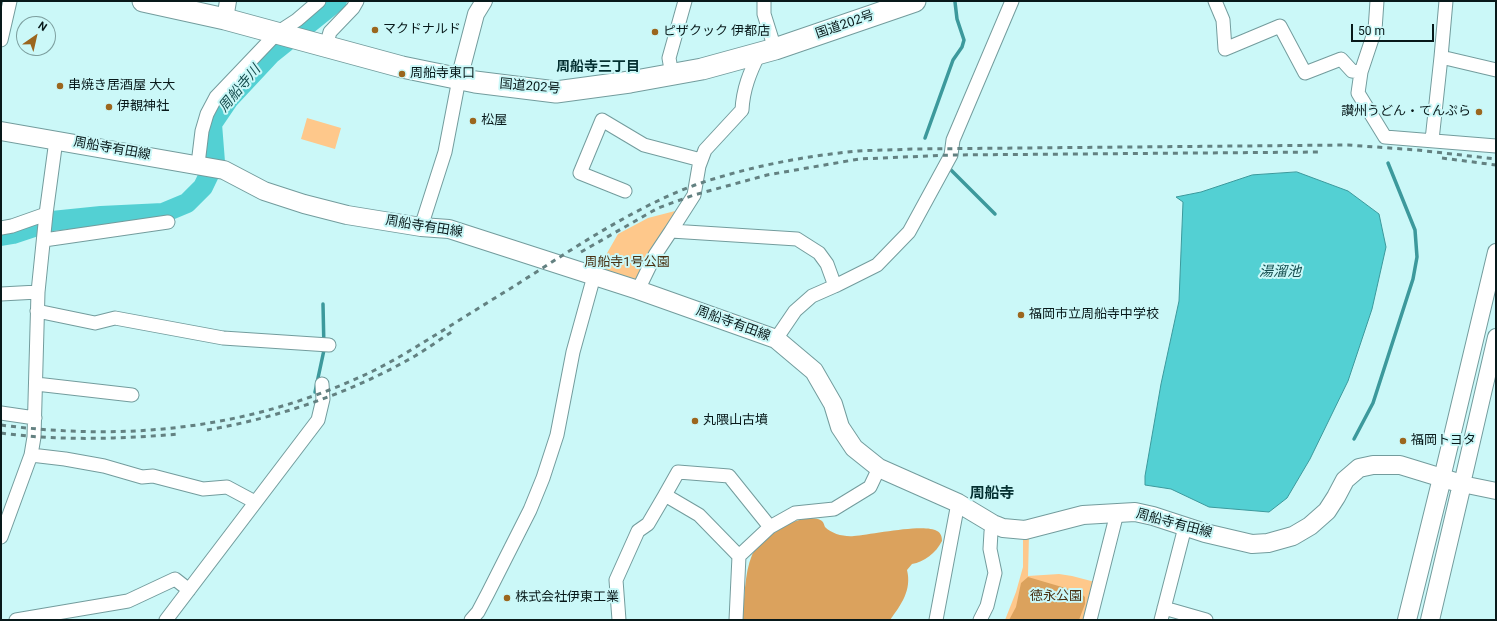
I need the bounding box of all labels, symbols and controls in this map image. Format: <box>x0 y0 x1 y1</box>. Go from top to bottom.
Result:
street label: 国道202号 <box>814 8 876 42</box>
north arrow <box>16 16 56 56</box>
scale bar <box>1353 16 1436 42</box>
text: N <box>36 19 49 34</box>
place label: マクドナルド <box>383 22 461 38</box>
place label: ピザクック 伊都店 <box>663 24 770 40</box>
text: 50 m <box>1358 24 1385 38</box>
marker: マクドナルド <box>370 25 380 35</box>
marker: ピザクック 伊都店 <box>650 27 660 37</box>
district label: 周船寺三丁目 <box>556 59 640 75</box>
water label: 周船寺川 <box>216 62 264 116</box>
place label: 周船寺東口 <box>410 66 475 82</box>
marker: 周船寺東口 <box>397 69 407 79</box>
street label: 国道202号 <box>499 77 561 97</box>
place label: 串焼き居酒屋 大大 <box>68 78 175 94</box>
marker: 串焼き居酒屋 大大 <box>55 81 65 91</box>
place label: 伊覩神社 <box>117 99 169 115</box>
marker: 伊覩神社 <box>104 102 114 112</box>
place label: 讃州うどん・てんぷら <box>1341 104 1471 120</box>
marker: 讃州うどん・てんぷら <box>1474 107 1484 117</box>
place label: 松屋 <box>481 113 507 129</box>
marker: 松屋 <box>468 116 478 126</box>
street label: 周船寺有田線 <box>72 135 152 163</box>
street label: 周船寺有田線 <box>384 213 464 241</box>
park label: 周船寺1号公園 <box>584 255 670 271</box>
water label: 湯溜池 <box>1259 264 1301 280</box>
street label: 周船寺有田線 <box>694 303 772 345</box>
place label: 福岡市立周船寺中学校 <box>1029 307 1159 323</box>
marker: 福岡市立周船寺中学校 <box>1016 310 1026 320</box>
place label: 丸隈山古墳 <box>703 413 768 429</box>
marker: 丸隈山古墳 <box>690 416 700 426</box>
place label: 福岡トヨタ <box>1411 433 1476 449</box>
marker: 福岡トヨタ <box>1398 436 1408 446</box>
district label: 周船寺 <box>970 485 1014 503</box>
street label: 周船寺有田線 <box>1134 506 1214 542</box>
park label: 徳永公園 <box>1030 589 1082 605</box>
place label: 株式会社伊東工業 <box>515 590 619 606</box>
marker: 株式会社伊東工業 <box>502 593 512 603</box>

